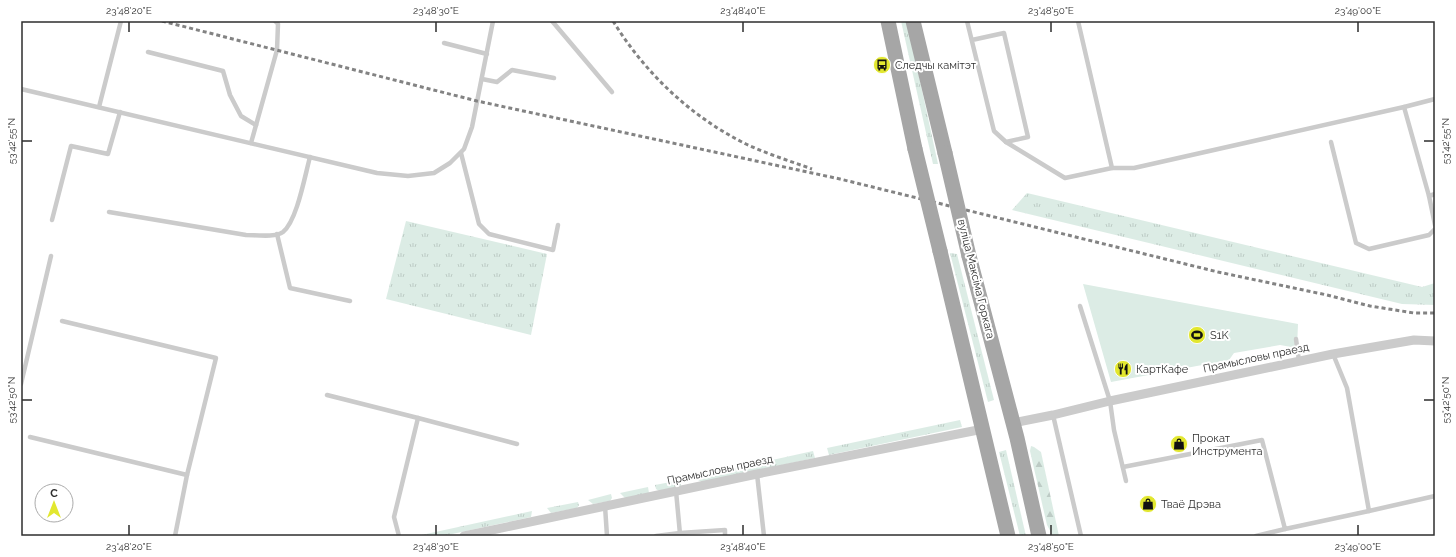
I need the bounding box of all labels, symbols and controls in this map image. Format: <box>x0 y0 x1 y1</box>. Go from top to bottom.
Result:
text: 23°48'20"E <box>106 5 152 16</box>
text: 23°48'30"E <box>413 5 459 16</box>
text: 23°48'40"E <box>720 5 766 16</box>
text: 23°48'50"E <box>1028 5 1074 16</box>
text: 23°49'00"E <box>1335 5 1381 16</box>
bus stop icon: Следчы камітэт <box>872 55 892 75</box>
place label: Следчы камітэт <box>895 59 977 72</box>
text: 53°42'55"N <box>6 118 17 164</box>
text: 53°42'55"N <box>1440 118 1451 164</box>
street label: вуліца Максіма Горкага <box>955 218 997 340</box>
sports icon: S1K <box>1187 325 1207 345</box>
place label: S1K <box>1210 329 1229 342</box>
street label: Прамысловы праезд <box>1202 340 1311 376</box>
restaurant icon: КартКафе <box>1113 359 1133 379</box>
place label: КартКафе <box>1136 363 1189 376</box>
text: 53°42'50"N <box>6 377 17 423</box>
text: 53°42'50"N <box>1440 377 1451 423</box>
place label: Прокат Инструмента <box>1192 432 1262 458</box>
shop icon: Прокат Инструмента <box>1169 434 1189 454</box>
street label: Прамысловы праезд <box>666 452 775 488</box>
north arrow <box>34 483 74 523</box>
text: С <box>50 487 58 500</box>
shop icon: Тваё Дрэва <box>1138 494 1158 514</box>
place label: Тваё Дрэва <box>1161 498 1221 511</box>
text: 23°48'20"E <box>106 541 152 552</box>
text: 23°48'30"E <box>413 541 459 552</box>
text: 23°48'40"E <box>720 541 766 552</box>
text: 23°48'50"E <box>1028 541 1074 552</box>
text: 23°49'00"E <box>1335 541 1381 552</box>

